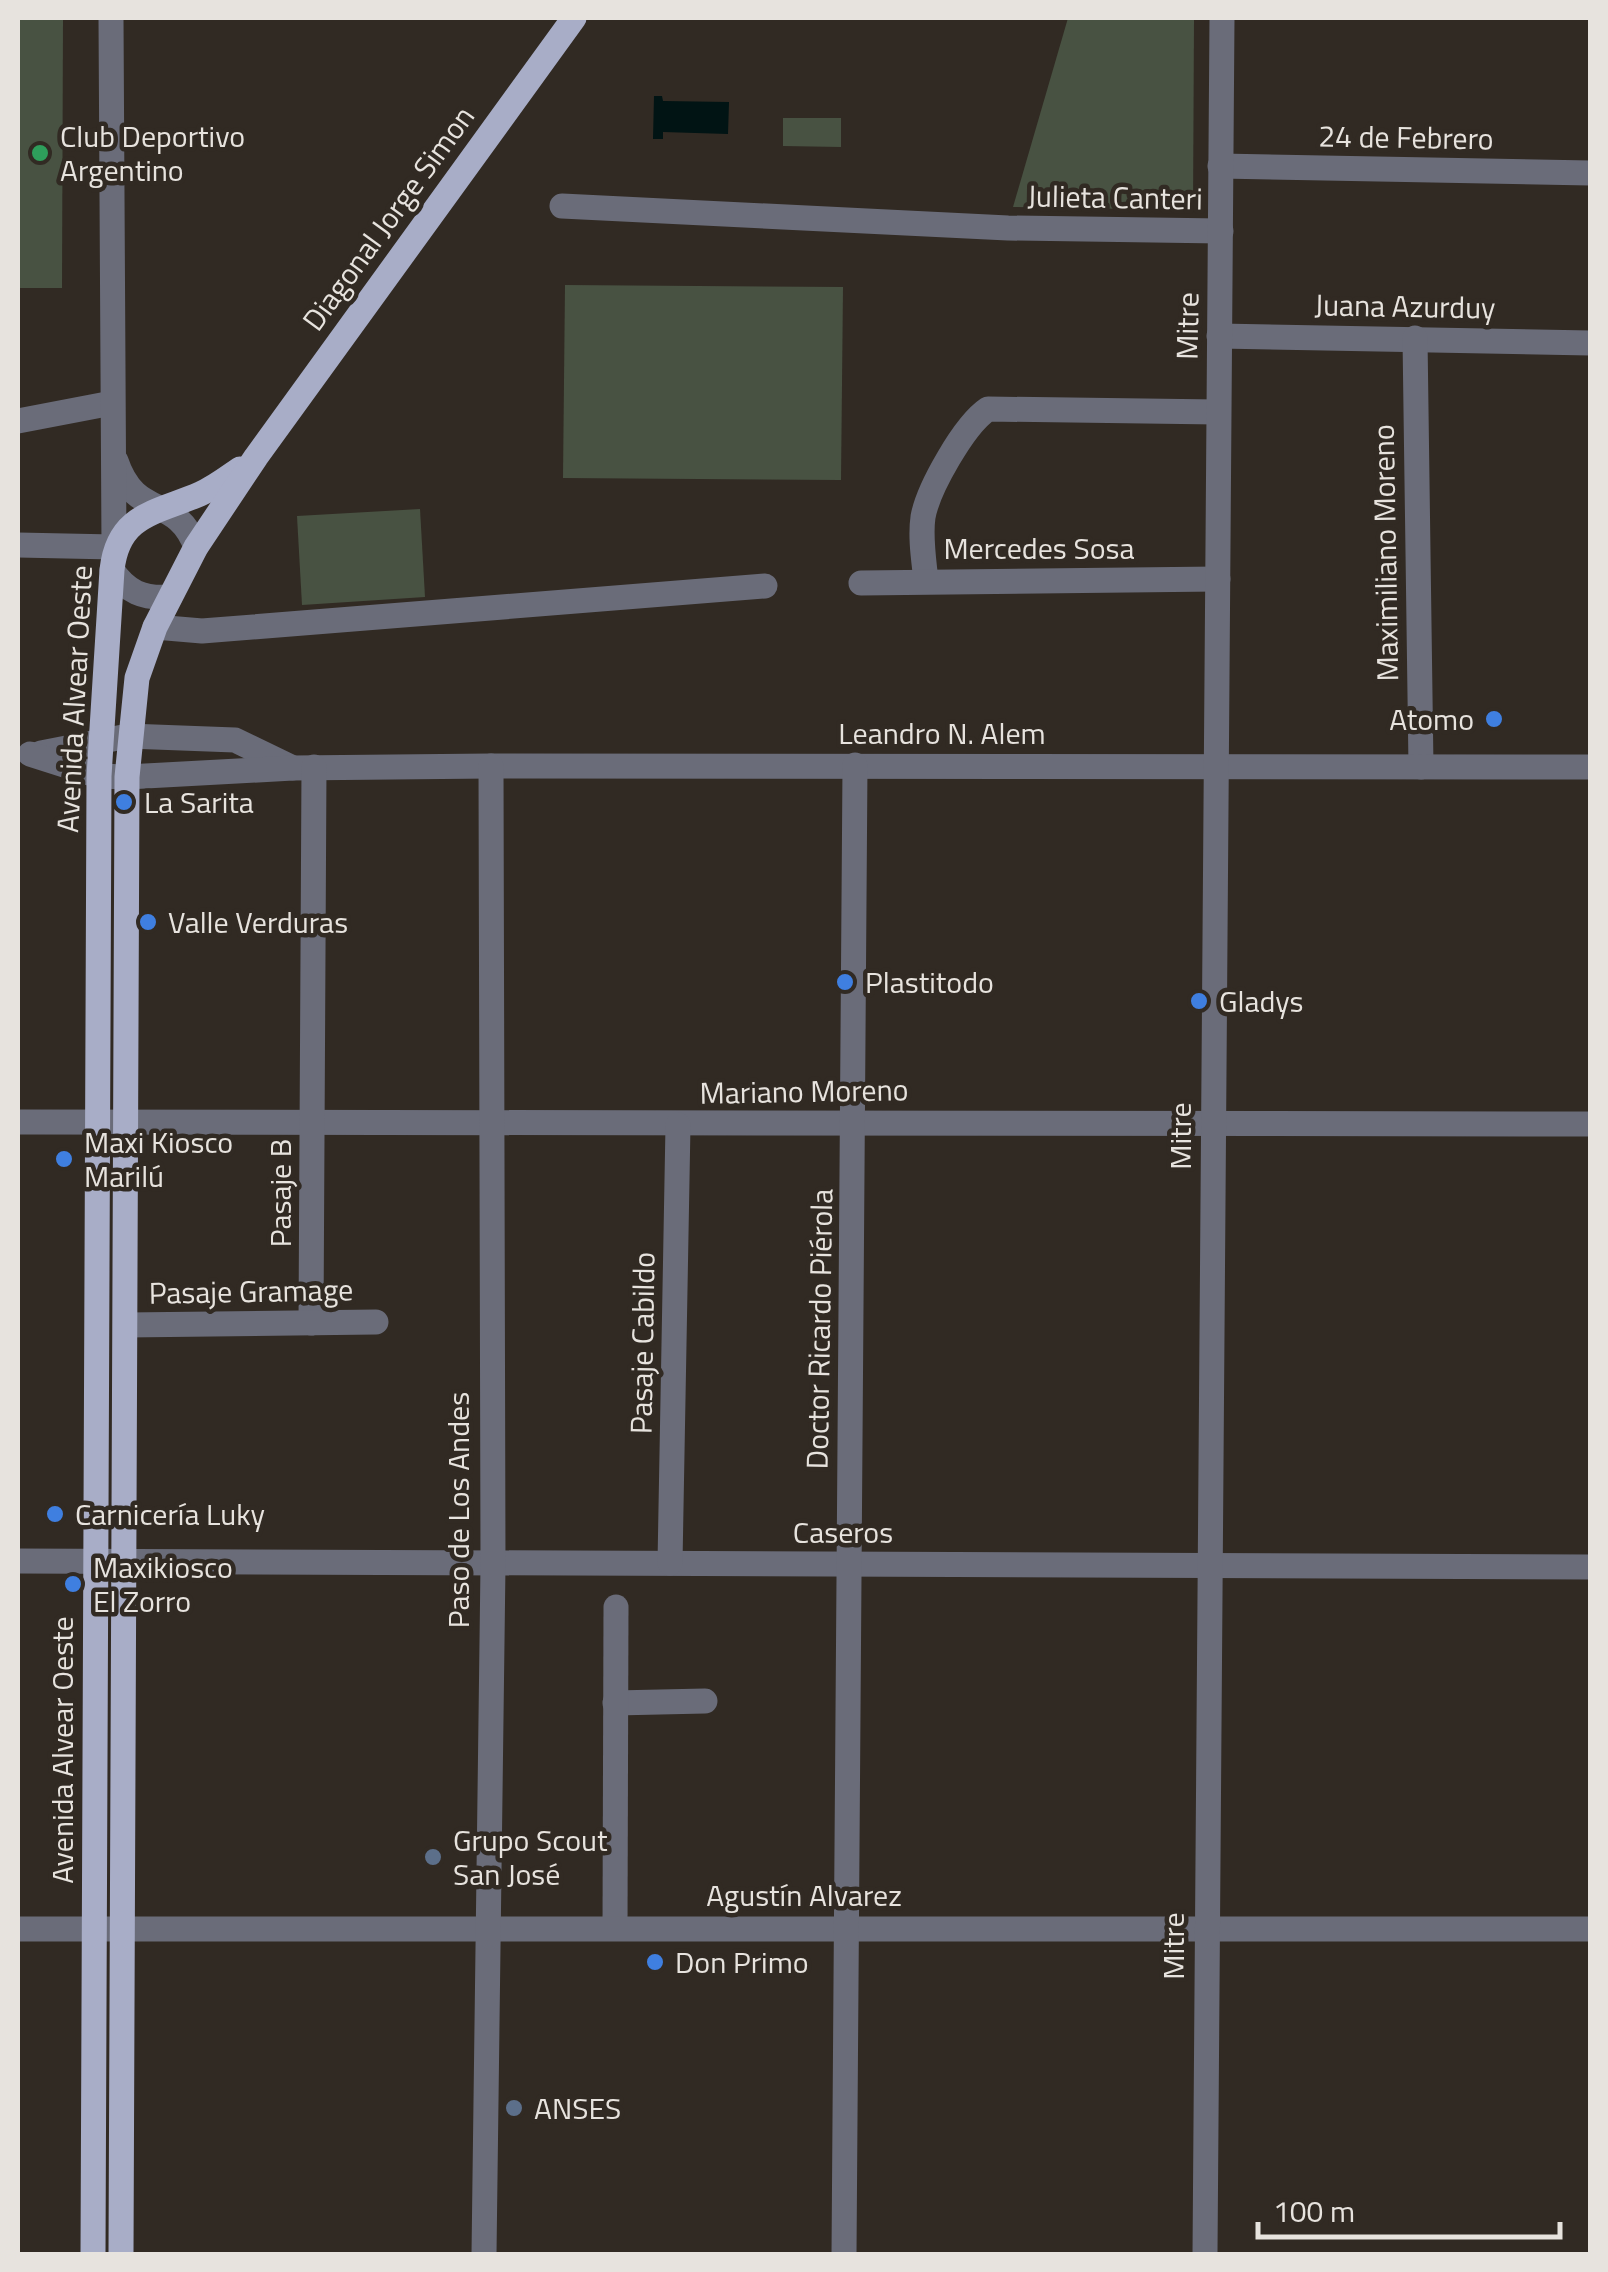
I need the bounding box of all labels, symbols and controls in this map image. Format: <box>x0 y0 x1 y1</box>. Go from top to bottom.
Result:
street label: Diagonal Jorge Simon <box>290 96 486 340</box>
street label: 24 de Febrero <box>1318 112 1494 162</box>
place label: Club Deportivo Argentino <box>60 113 245 193</box>
marker: Club Deportivo Argentino <box>29 142 51 164</box>
street label: Julieta Canteri <box>1027 172 1203 222</box>
street label: Juana Azurduy <box>1314 281 1496 331</box>
street label: Mitre <box>1163 292 1211 360</box>
street label: Maximiliano Moreno <box>1360 424 1410 682</box>
street label: Mercedes Sosa <box>944 525 1134 571</box>
street label: Avenida Alvear Oeste <box>44 564 104 834</box>
place label: Atomo <box>1389 696 1474 742</box>
marker: Atomo <box>1483 708 1505 730</box>
street label: Leandro N. Alem <box>838 710 1046 756</box>
place label: La Sarita <box>144 779 254 825</box>
marker: La Sarita <box>113 791 135 813</box>
place label: Valle Verduras <box>168 899 348 945</box>
marker: Valle Verduras <box>137 911 159 933</box>
place label: Plastitodo <box>865 959 994 1005</box>
marker: Plastitodo <box>834 971 856 993</box>
place label: Gladys <box>1219 978 1304 1024</box>
marker: Gladys <box>1188 990 1210 1012</box>
street label: Mariano Moreno <box>699 1066 909 1116</box>
street label: Mitre <box>1157 1102 1203 1170</box>
place label: Maxi Kiosco Marilú <box>84 1119 233 1199</box>
street label: Pasaje B <box>257 1139 303 1247</box>
marker: Maxi Kiosco Marilú <box>53 1148 75 1170</box>
street label: Doctor Ricardo Piérola <box>794 1188 844 1470</box>
street label: Pasaje Cabildo <box>617 1251 667 1435</box>
street label: Pasaje Gramage <box>148 1266 354 1316</box>
street label: Paso de Los Andes <box>435 1392 481 1628</box>
place label: Carnicería Luky <box>75 1491 265 1537</box>
marker: Carnicería Luky <box>44 1503 66 1525</box>
street label: Caseros <box>793 1509 893 1555</box>
place label: Maxikiosco El Zorro <box>93 1544 233 1624</box>
marker: Maxikiosco El Zorro <box>62 1573 84 1595</box>
street label: Avenida Alvear Oeste <box>39 1616 85 1884</box>
place label: Grupo Scout San José <box>453 1817 608 1897</box>
marker: Grupo Scout San José <box>422 1846 444 1868</box>
street label: Agustín Alvarez <box>706 1872 902 1918</box>
street label: Mitre <box>1150 1912 1196 1980</box>
place label: Don Primo <box>675 1939 809 1985</box>
marker: Don Primo <box>644 1951 666 1973</box>
place label: ANSES <box>534 2085 621 2131</box>
marker: ANSES <box>503 2097 525 2119</box>
scale bar <box>1258 2177 1560 2239</box>
text: 100 m <box>1273 2188 1355 2234</box>

